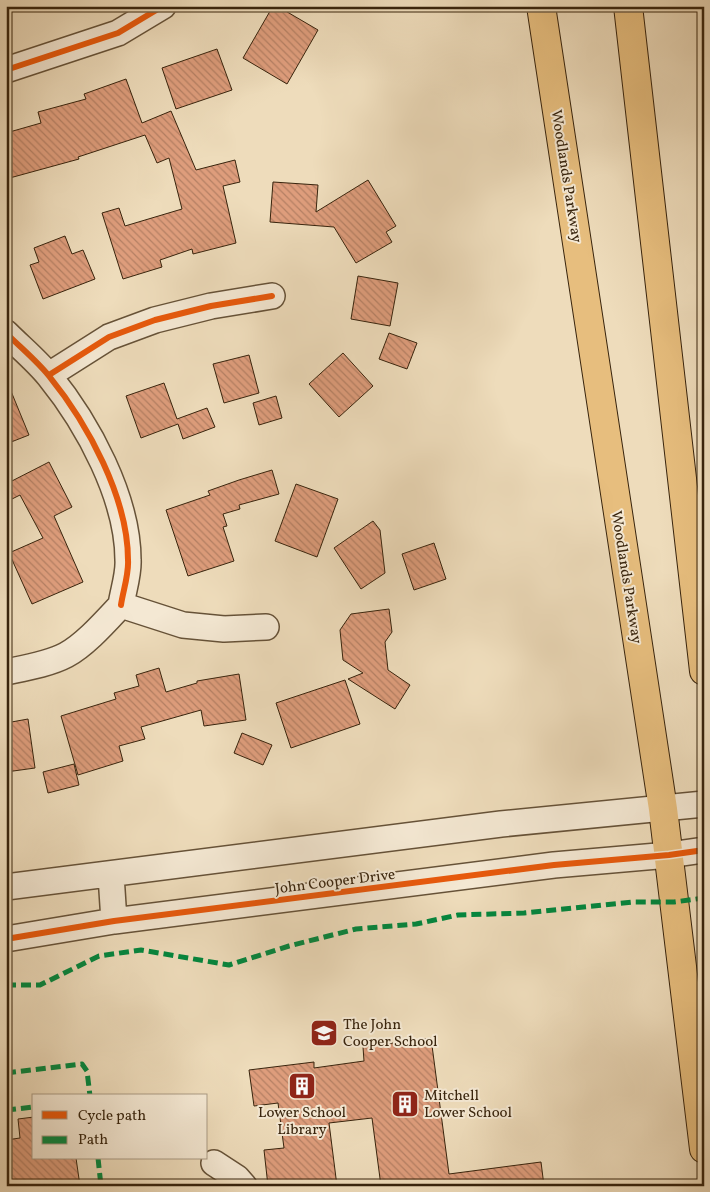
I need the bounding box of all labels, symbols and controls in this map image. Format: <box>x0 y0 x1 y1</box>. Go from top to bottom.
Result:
street label: Woodlands Parkway <box>545 108 586 244</box>
street label: Woodlands Parkway <box>605 509 646 645</box>
street label: John Cooper Drive <box>274 865 397 900</box>
place label: The John Cooper School <box>343 1015 438 1053</box>
school or university icon: The John Cooper School <box>309 1018 339 1048</box>
building icon: Lower School Library <box>287 1071 317 1101</box>
place label: Mitchell Lower School <box>424 1086 512 1124</box>
building icon: Mitchell Lower School <box>390 1089 420 1119</box>
legend <box>32 1094 208 1160</box>
place label: Lower School Library <box>258 1103 346 1141</box>
text: Cycle path <box>78 1106 146 1127</box>
text: Path <box>78 1130 108 1151</box>

